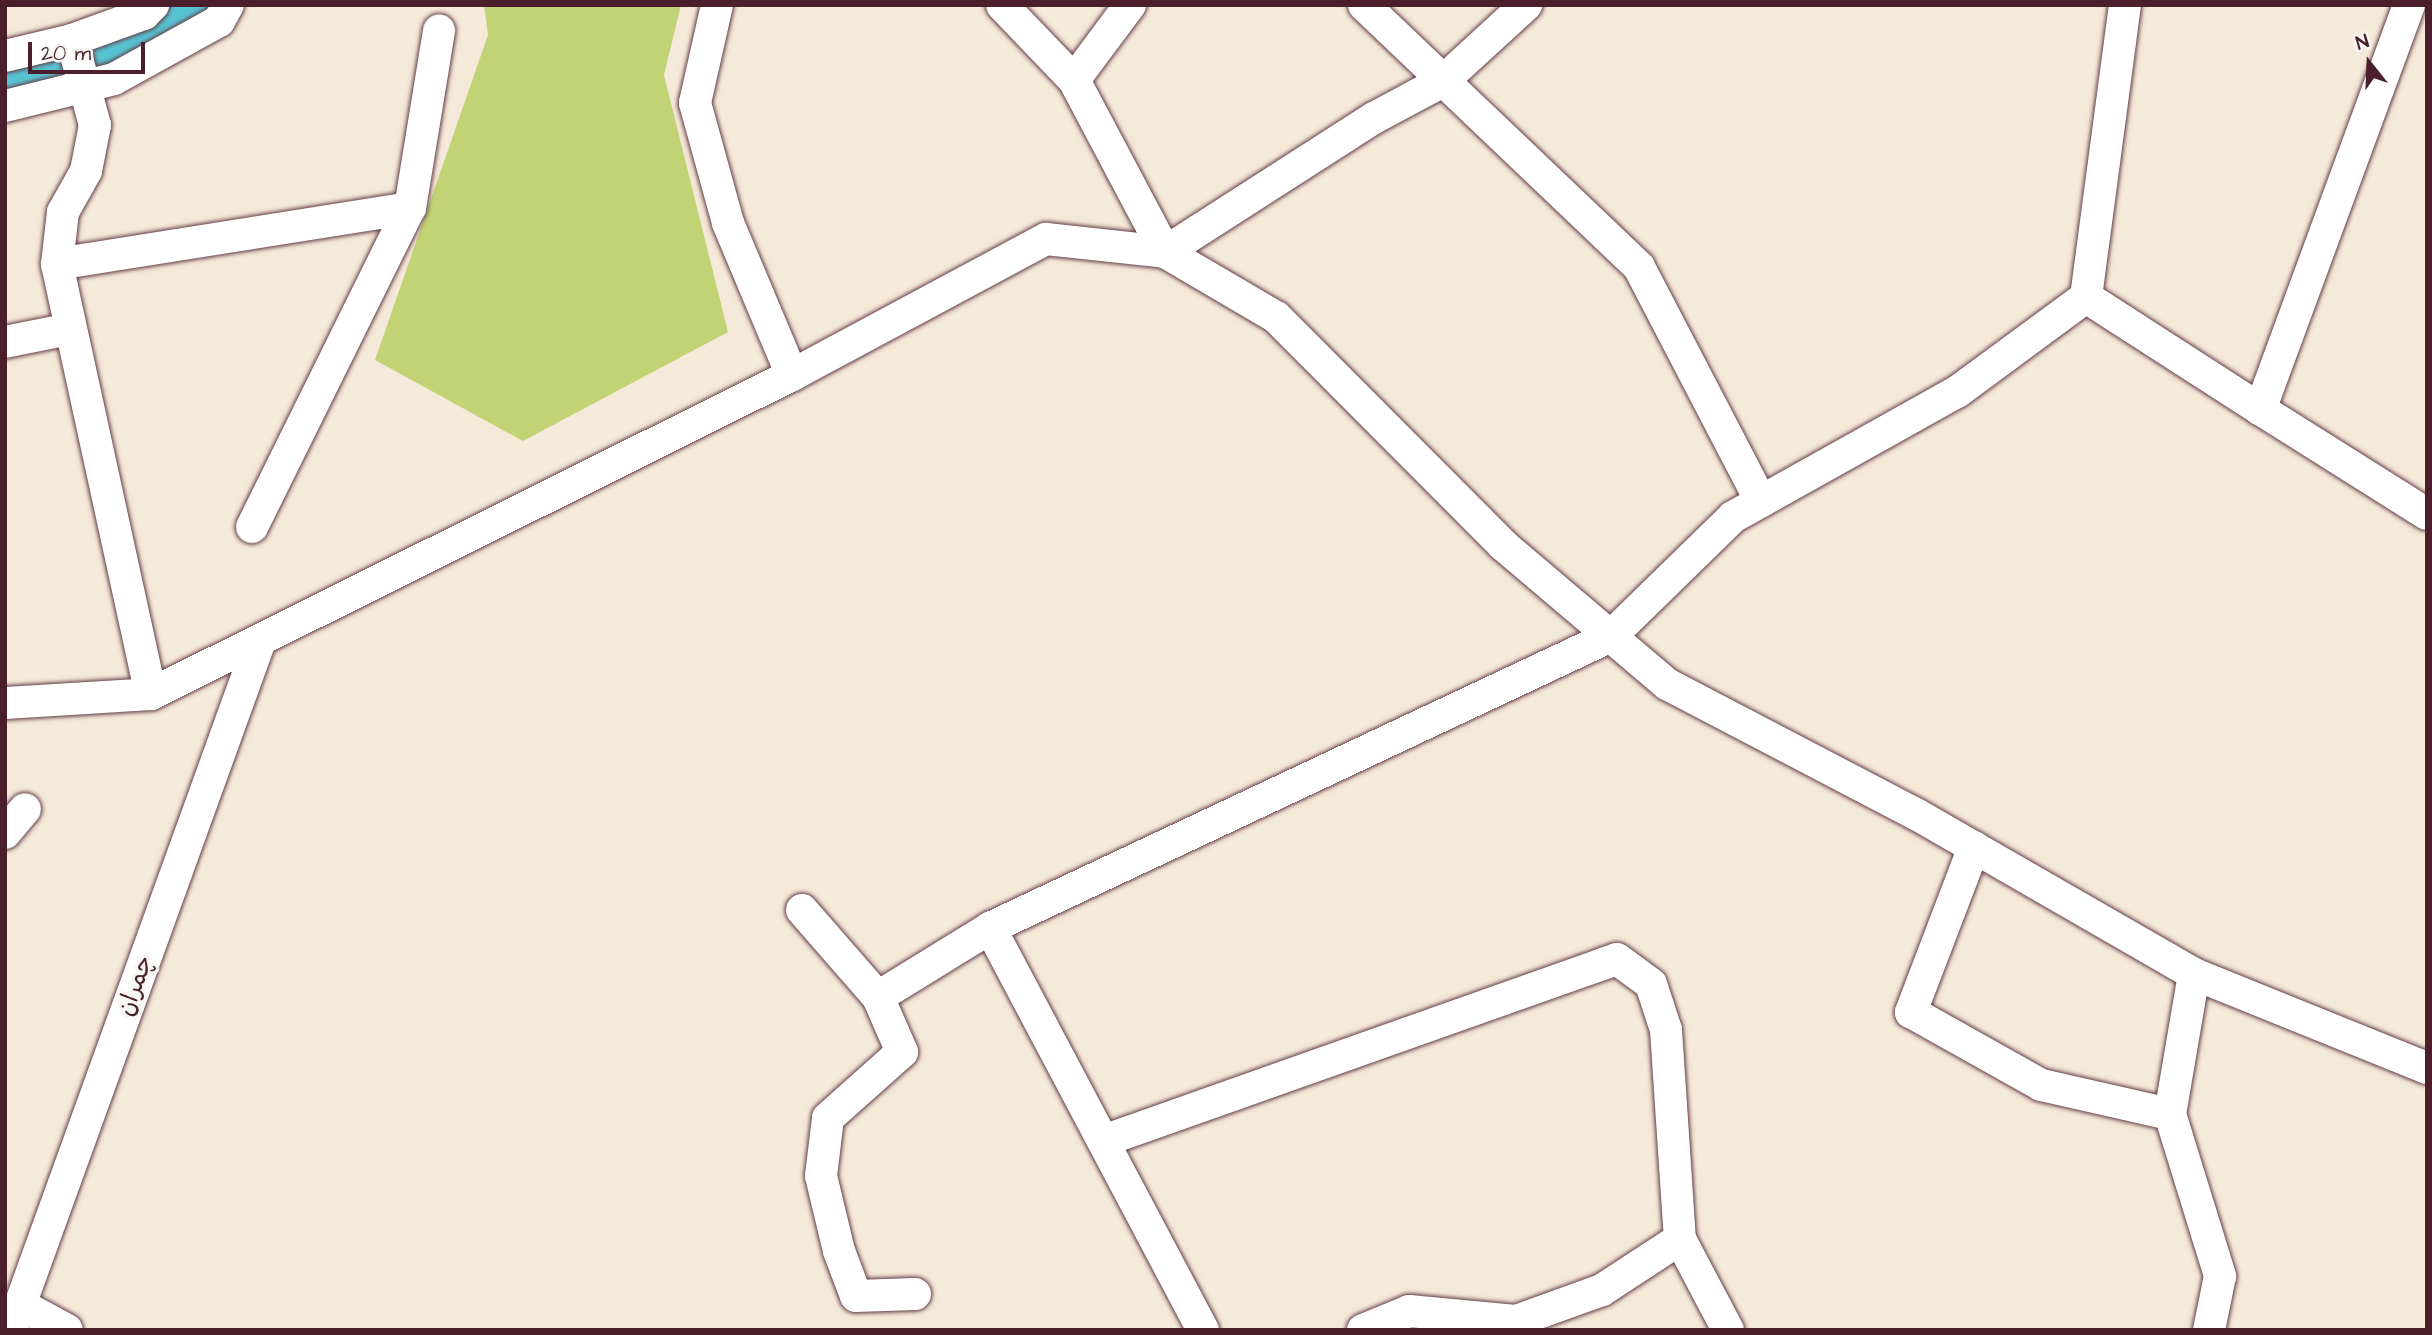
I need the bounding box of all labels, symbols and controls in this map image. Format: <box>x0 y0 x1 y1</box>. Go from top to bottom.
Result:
scale bar <box>32 28 149 72</box>
north arrow <box>2334 28 2404 98</box>
text: N <box>2353 28 2372 57</box>
text: 20 m <box>41 39 91 68</box>
street label: چمران <box>112 952 160 1020</box>

